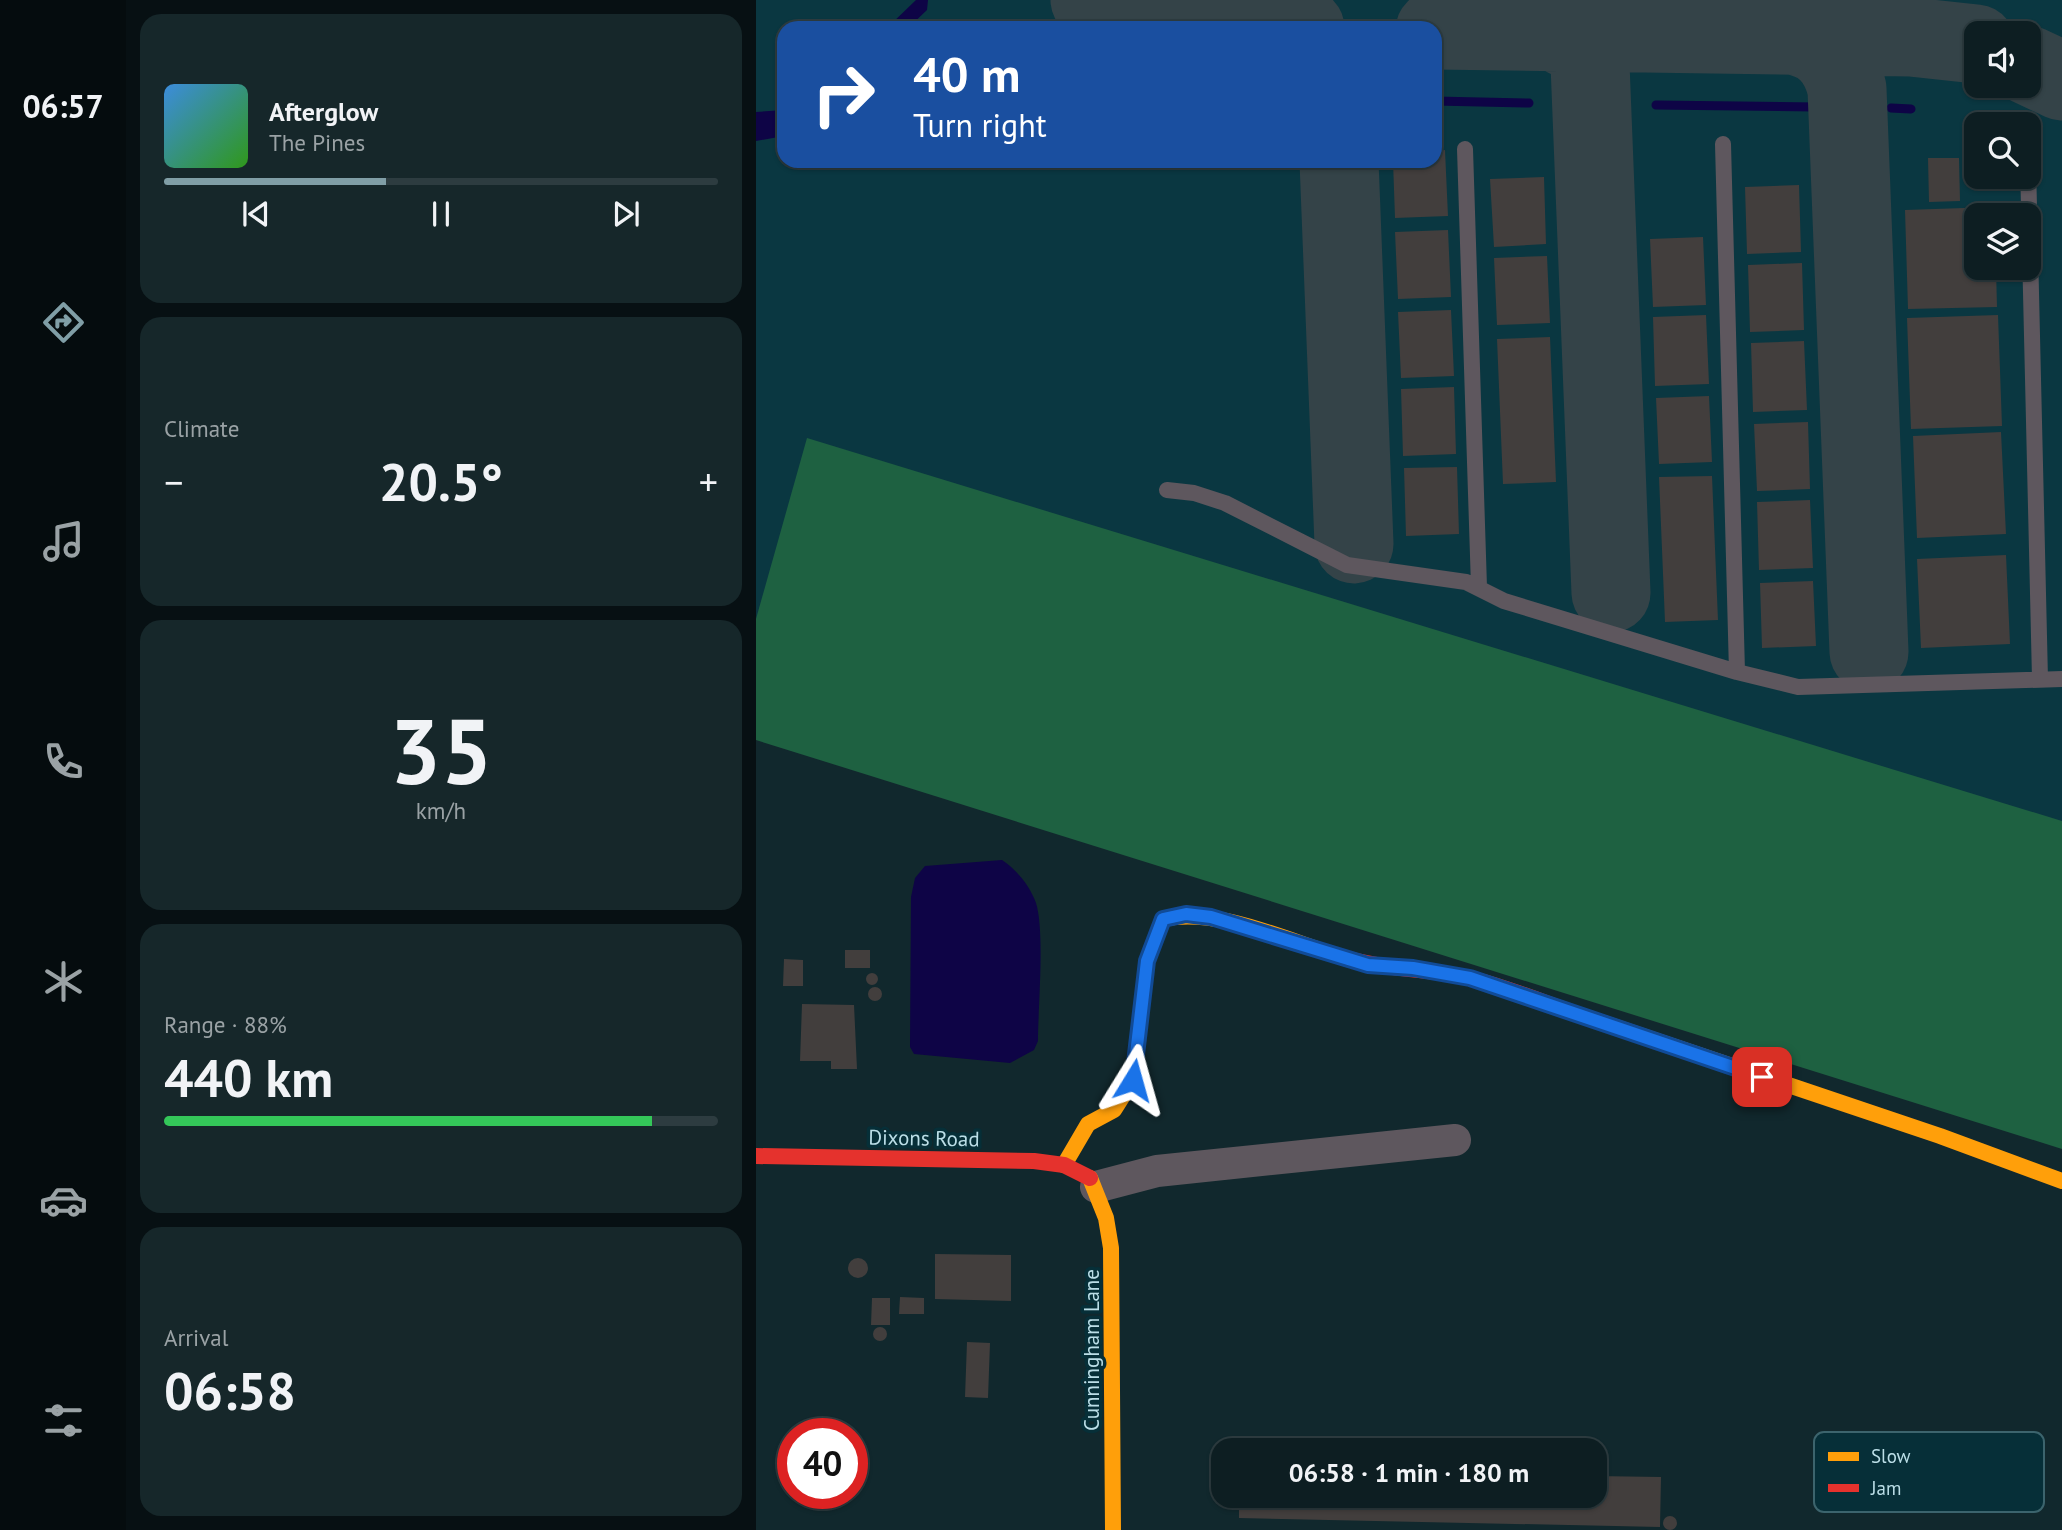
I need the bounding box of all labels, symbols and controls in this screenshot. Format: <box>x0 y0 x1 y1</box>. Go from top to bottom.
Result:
map controls <box>1964 21 2041 280</box>
button: sound <box>1964 21 2041 98</box>
text: 40 m <box>913 42 1020 106</box>
icon: right <box>798 49 889 140</box>
text: 06:57 <box>22 85 104 127</box>
text: Afterglow <box>269 95 378 128</box>
text: Turn right <box>913 104 1047 146</box>
button: search <box>1964 112 2041 189</box>
text: The Pines <box>269 128 365 157</box>
icon: previous <box>237 195 275 233</box>
icon: pause <box>422 195 460 233</box>
icon: next <box>607 195 645 233</box>
button: layers <box>1964 203 2041 280</box>
icon: directions <box>39 298 88 347</box>
text: Climate <box>164 414 239 443</box>
text: 20.5° <box>379 448 503 515</box>
text: − <box>164 457 183 506</box>
text: + <box>699 457 718 506</box>
icon: music <box>39 517 88 566</box>
text: 35 <box>389 691 493 809</box>
icon: phone <box>39 737 88 786</box>
text: km/h <box>416 796 466 825</box>
icon: climate <box>39 957 88 1006</box>
text: Range · 88% <box>164 1010 287 1039</box>
position arrow <box>1096 1043 1170 1117</box>
text: 440 km <box>164 1044 333 1111</box>
pin <box>1732 1047 1792 1107</box>
icon: arrive <box>1743 1058 1781 1096</box>
street label: Dixons Road <box>868 1124 980 1152</box>
icon: car <box>39 1176 88 1225</box>
street label: Cunningham Lane <box>1078 1269 1105 1431</box>
text: Arrival <box>164 1323 228 1352</box>
text: 06:58 <box>164 1357 296 1424</box>
icon: filters <box>39 1396 88 1445</box>
speed limit sign: 40 <box>777 1418 868 1509</box>
legend <box>1814 1432 2044 1512</box>
text: Slow <box>1871 1444 1911 1468</box>
text: 06:58 · 1 min · 180 m <box>1289 1456 1529 1489</box>
text: Jam <box>1870 1476 1901 1500</box>

